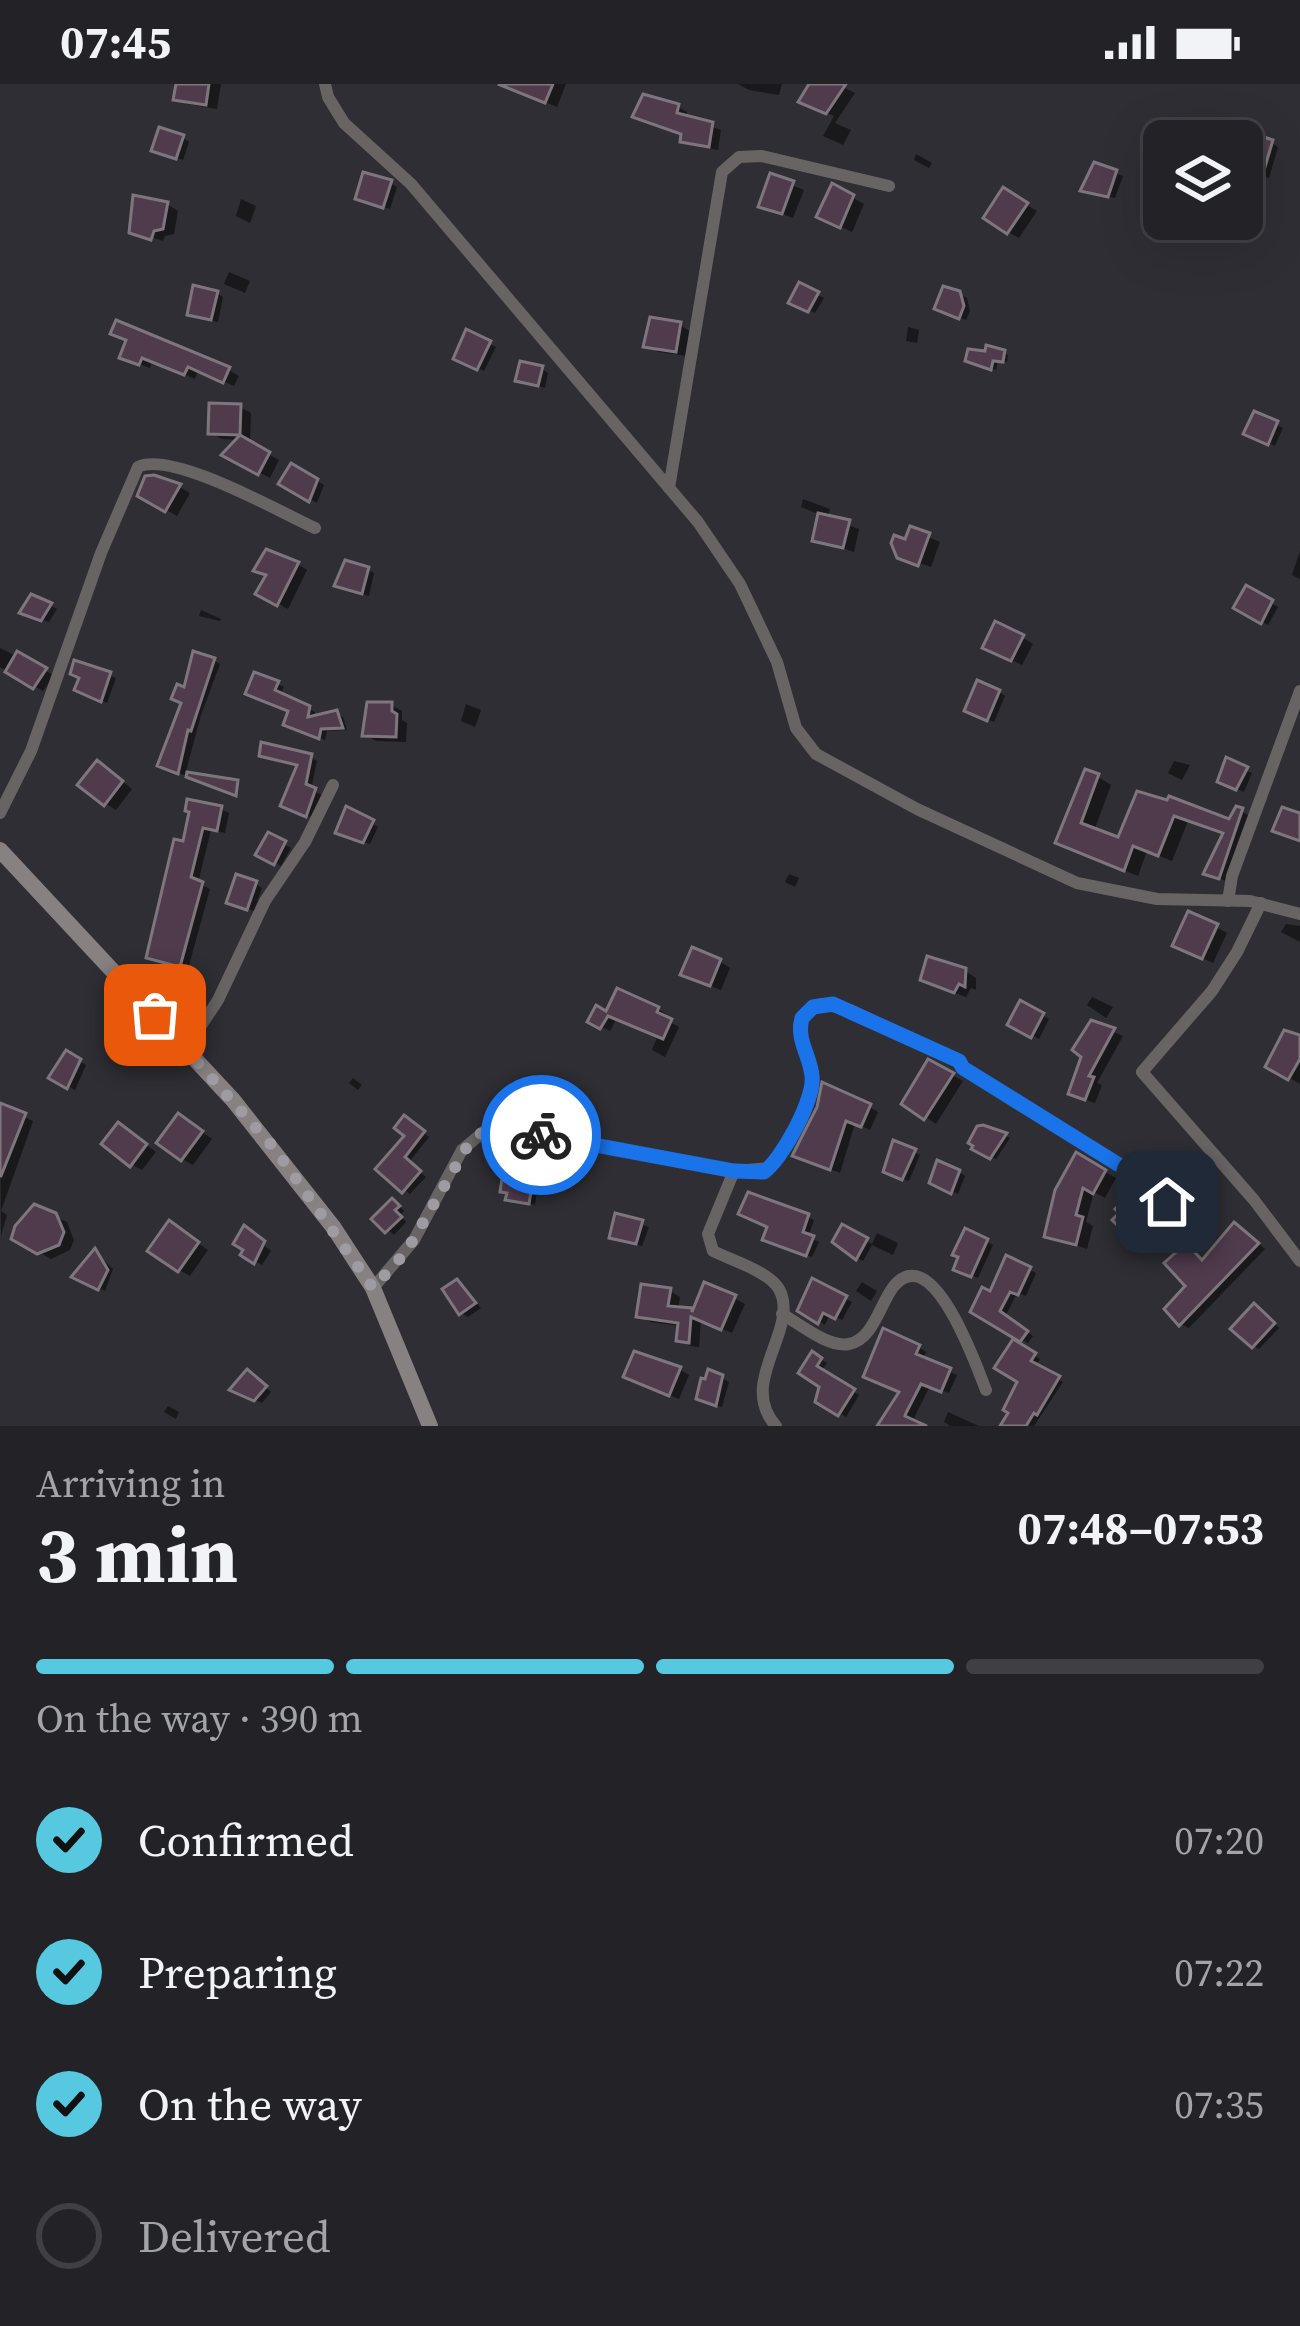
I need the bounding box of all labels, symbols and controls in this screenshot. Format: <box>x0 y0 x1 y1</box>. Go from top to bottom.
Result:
text: 07:45 <box>60 11 171 73</box>
map controls <box>1143 120 1263 240</box>
button: layers <box>1143 120 1263 240</box>
pin <box>104 964 206 1066</box>
icon: bag <box>122 982 188 1048</box>
courier <box>481 1075 601 1195</box>
icon: bike <box>508 1102 574 1168</box>
pin <box>1116 1151 1218 1253</box>
icon: home <box>1134 1169 1200 1235</box>
text: Arriving in <box>36 1457 225 1510</box>
text: 07:48–07:53 <box>1018 1497 1264 1559</box>
text: 3 min <box>36 1501 238 1608</box>
text: On the way · 390 m <box>36 1692 363 1745</box>
icon: check <box>36 1807 102 1873</box>
text: Confirmed <box>138 1809 354 1871</box>
text: 07:20 <box>1174 1814 1264 1867</box>
icon: check <box>36 1939 102 2005</box>
text: Preparing <box>138 1941 337 2003</box>
text: 07:22 <box>1174 1946 1264 1999</box>
icon: check <box>36 2071 102 2137</box>
text: On the way <box>138 2073 362 2135</box>
text: 07:35 <box>1174 2078 1264 2131</box>
text: Delivered <box>138 2205 330 2267</box>

